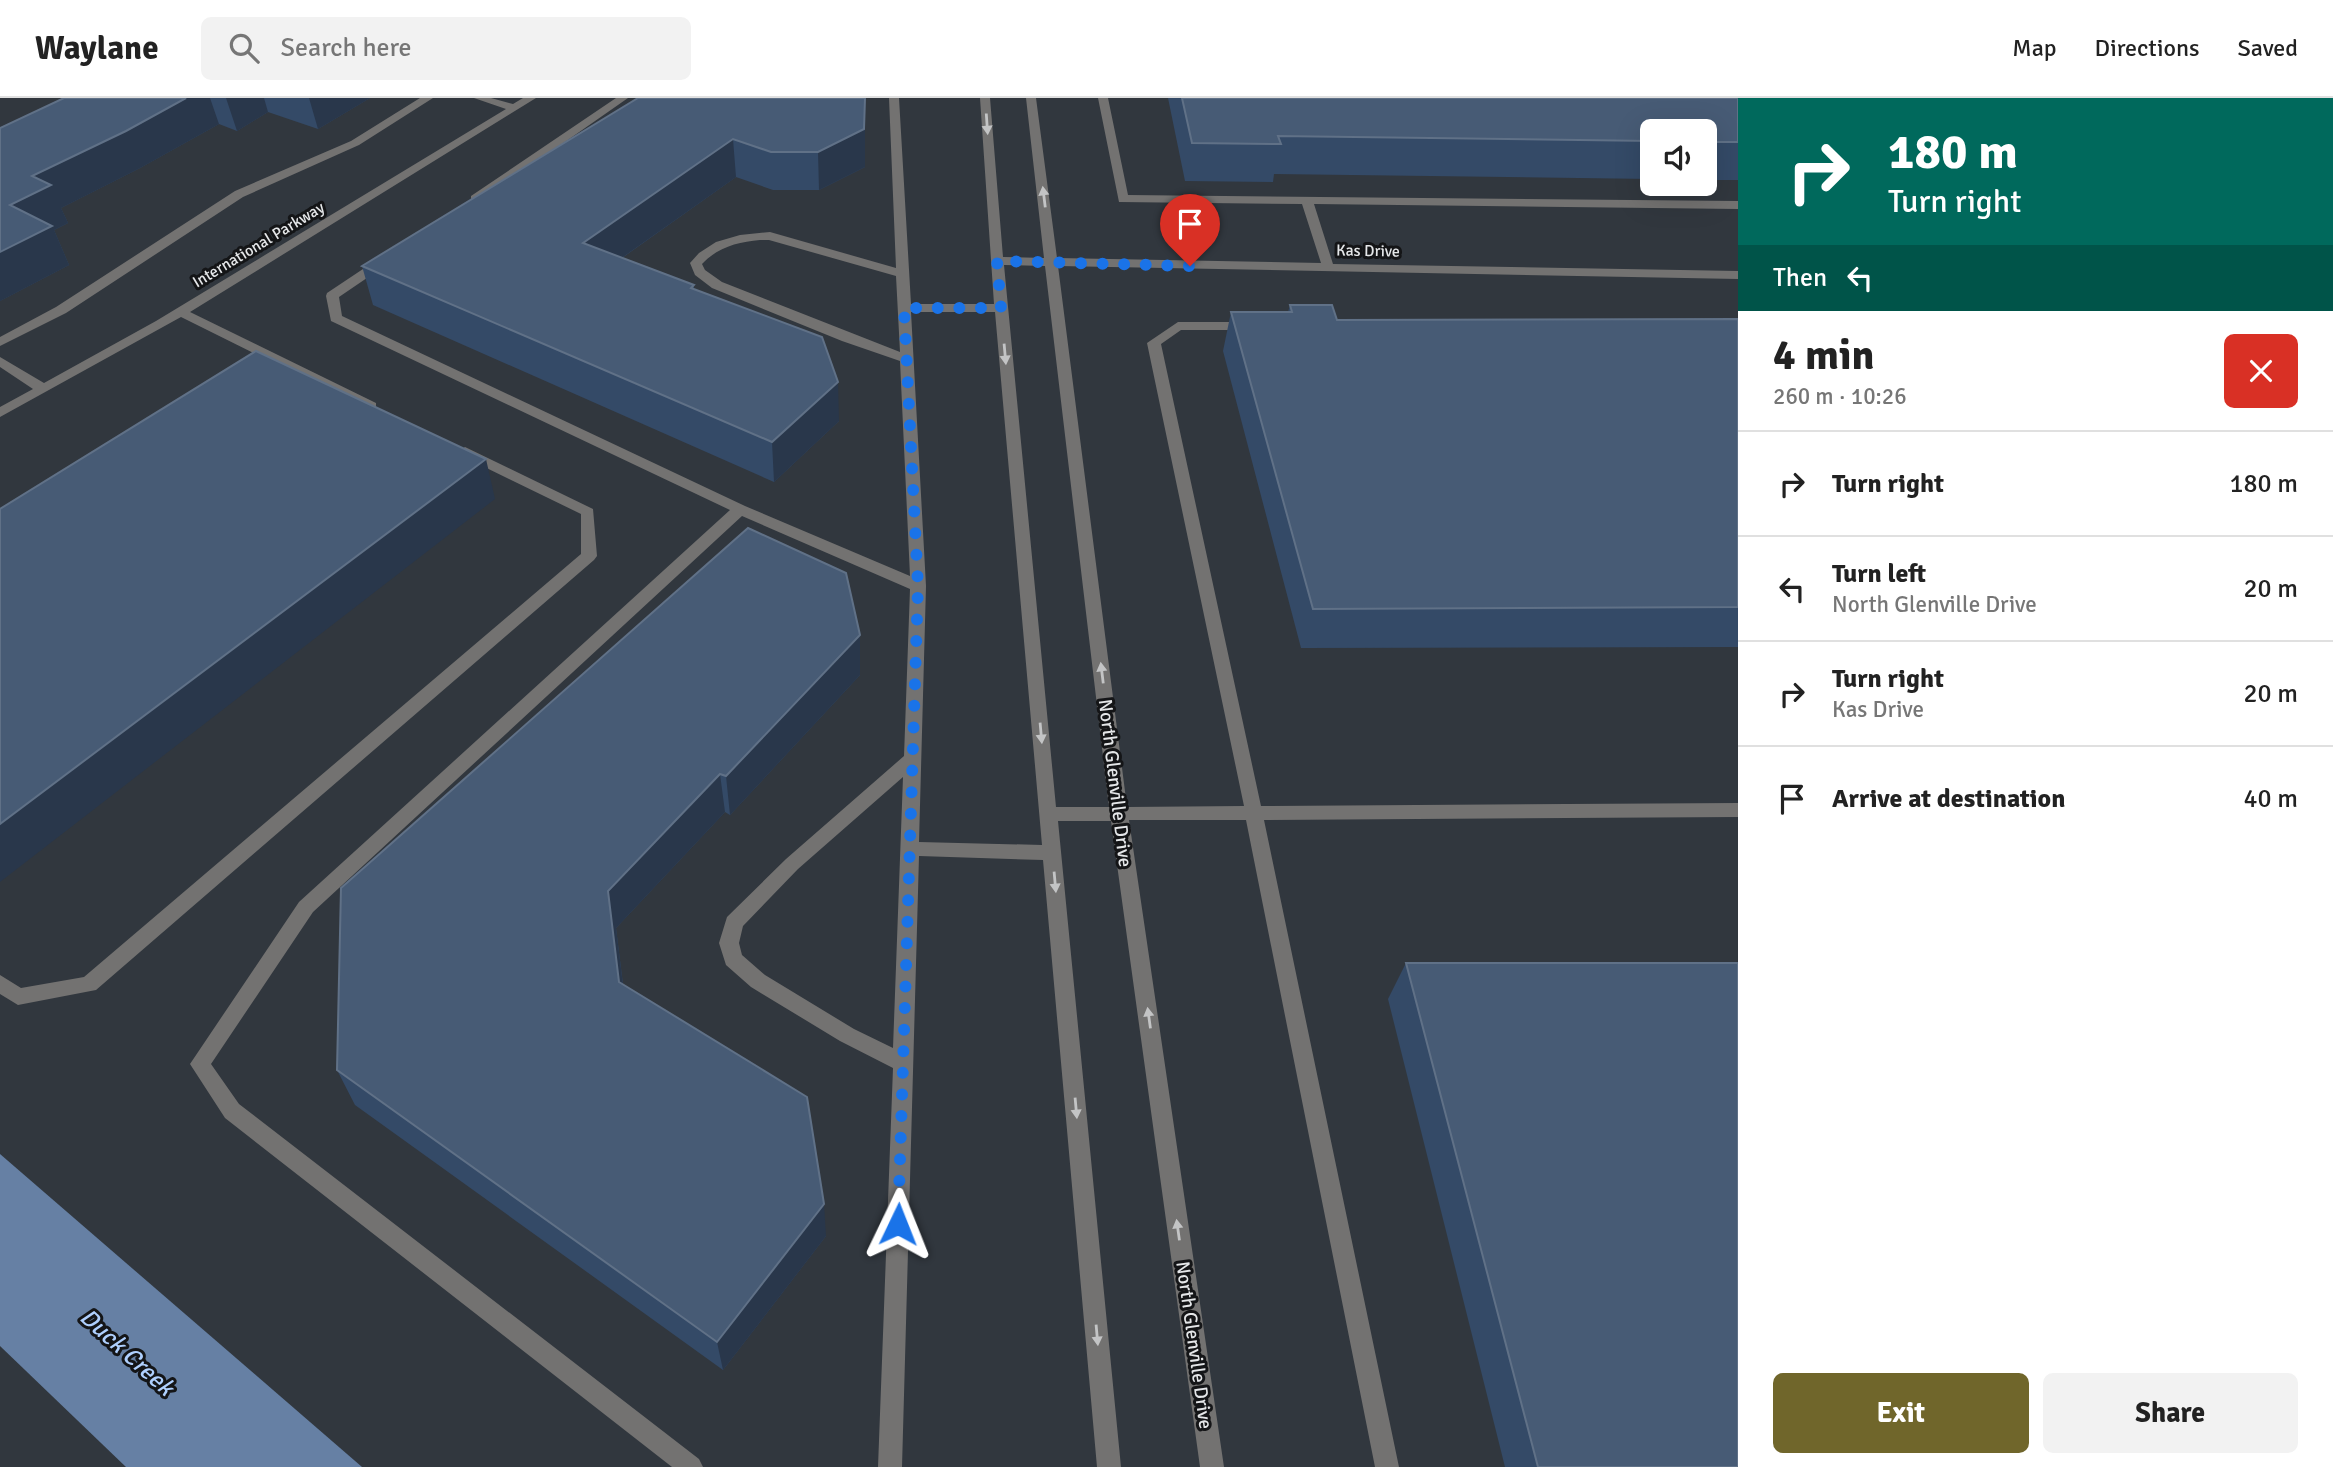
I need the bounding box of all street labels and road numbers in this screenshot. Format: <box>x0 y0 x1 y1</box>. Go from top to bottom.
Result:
street label: International Parkway <box>189 197 329 292</box>
street label: Kas Drive <box>1336 240 1400 262</box>
street label: North Glenville Drive <box>1093 698 1137 868</box>
street label: North Glenville Drive <box>1170 1260 1218 1431</box>

